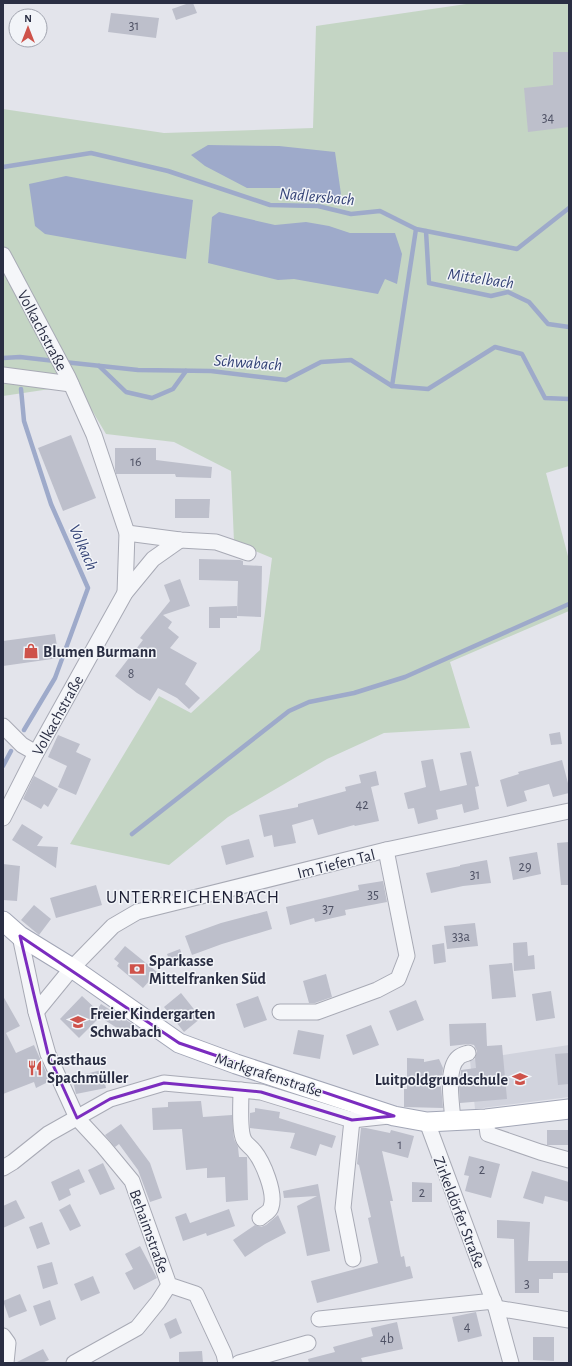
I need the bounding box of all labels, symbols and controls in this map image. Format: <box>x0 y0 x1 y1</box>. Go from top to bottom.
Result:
north arrow <box>8 8 48 48</box>
text: N <box>24 13 32 24</box>
house number: 31 <box>129 19 139 33</box>
house number: 34 <box>542 111 555 125</box>
water label: Nadlersbach <box>278 185 356 208</box>
water label: Mittelbach <box>447 265 515 292</box>
street label: Volkachstraße <box>14 288 70 373</box>
water label: Schwabach <box>213 352 283 373</box>
house number: 16 <box>130 455 142 469</box>
water label: Volkach <box>66 522 101 573</box>
shop icon: Blumen Burmann <box>22 642 40 660</box>
place label: Blumen Burmann <box>43 644 157 660</box>
house number: 8 <box>128 667 134 681</box>
street label: Volkachstraße <box>29 673 86 758</box>
house number: 42 <box>355 798 369 812</box>
street label: Im Tiefen Tal <box>296 847 377 881</box>
house number: 29 <box>519 860 531 874</box>
house number: 31 <box>470 868 480 882</box>
house number: 35 <box>367 888 379 902</box>
district label: UNTERREICHENBACH <box>106 889 280 907</box>
house number: 37 <box>322 902 334 916</box>
house number: 33a <box>452 930 471 944</box>
place label: Sparkasse Mittelfranken Süd <box>149 953 266 987</box>
bank icon: Sparkasse Mittelfranken Süd <box>128 960 146 978</box>
place label: Freier Kindergarten Schwabach <box>90 1006 216 1040</box>
school or university icon: Freier Kindergarten Schwabach <box>69 1013 87 1031</box>
street label: Markgrafenstraße <box>213 1050 324 1100</box>
place label: Gasthaus Spachmüller <box>47 1052 129 1086</box>
restaurant icon: Gasthaus Spachmüller <box>26 1059 44 1077</box>
school or university icon: Luitpoldgrundschule <box>511 1070 529 1088</box>
place label: Luitpoldgrundschule <box>375 1072 508 1088</box>
house number: 1 <box>398 1138 402 1152</box>
street label: Zirkeldörfer Straße <box>430 1154 488 1270</box>
house number: 2 <box>479 1163 485 1177</box>
house number: 2 <box>419 1186 425 1200</box>
street label: Behaimstraße <box>127 1187 172 1275</box>
house number: 3 <box>524 1277 530 1291</box>
house number: 4 <box>464 1320 471 1334</box>
house number: 4b <box>380 1332 394 1346</box>

